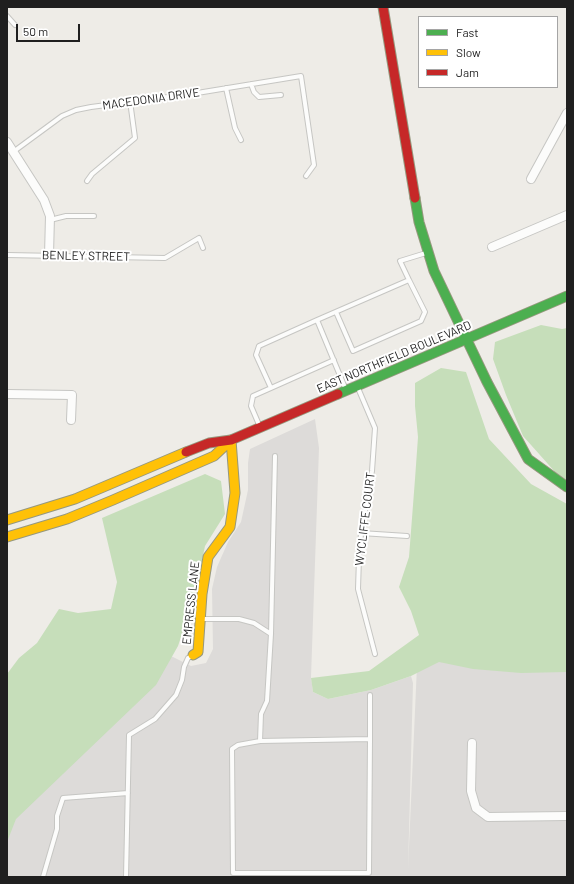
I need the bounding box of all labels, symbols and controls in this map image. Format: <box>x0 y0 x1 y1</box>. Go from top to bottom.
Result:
scale bar <box>18 16 82 42</box>
legend <box>418 16 558 88</box>
text: 50 m <box>23 24 48 38</box>
text: Fast <box>456 25 479 39</box>
text: Slow <box>456 45 481 59</box>
text: Jam <box>456 65 479 79</box>
street label: MACEDONIA DRIVE <box>101 85 201 113</box>
street label: BENLEY STREET <box>42 248 130 264</box>
street label: EAST NORTHFIELD BOULEVARD <box>315 318 473 396</box>
street label: WYCLIFFE COURT <box>352 471 378 567</box>
street label: EMPRESS LANE <box>179 561 203 645</box>

